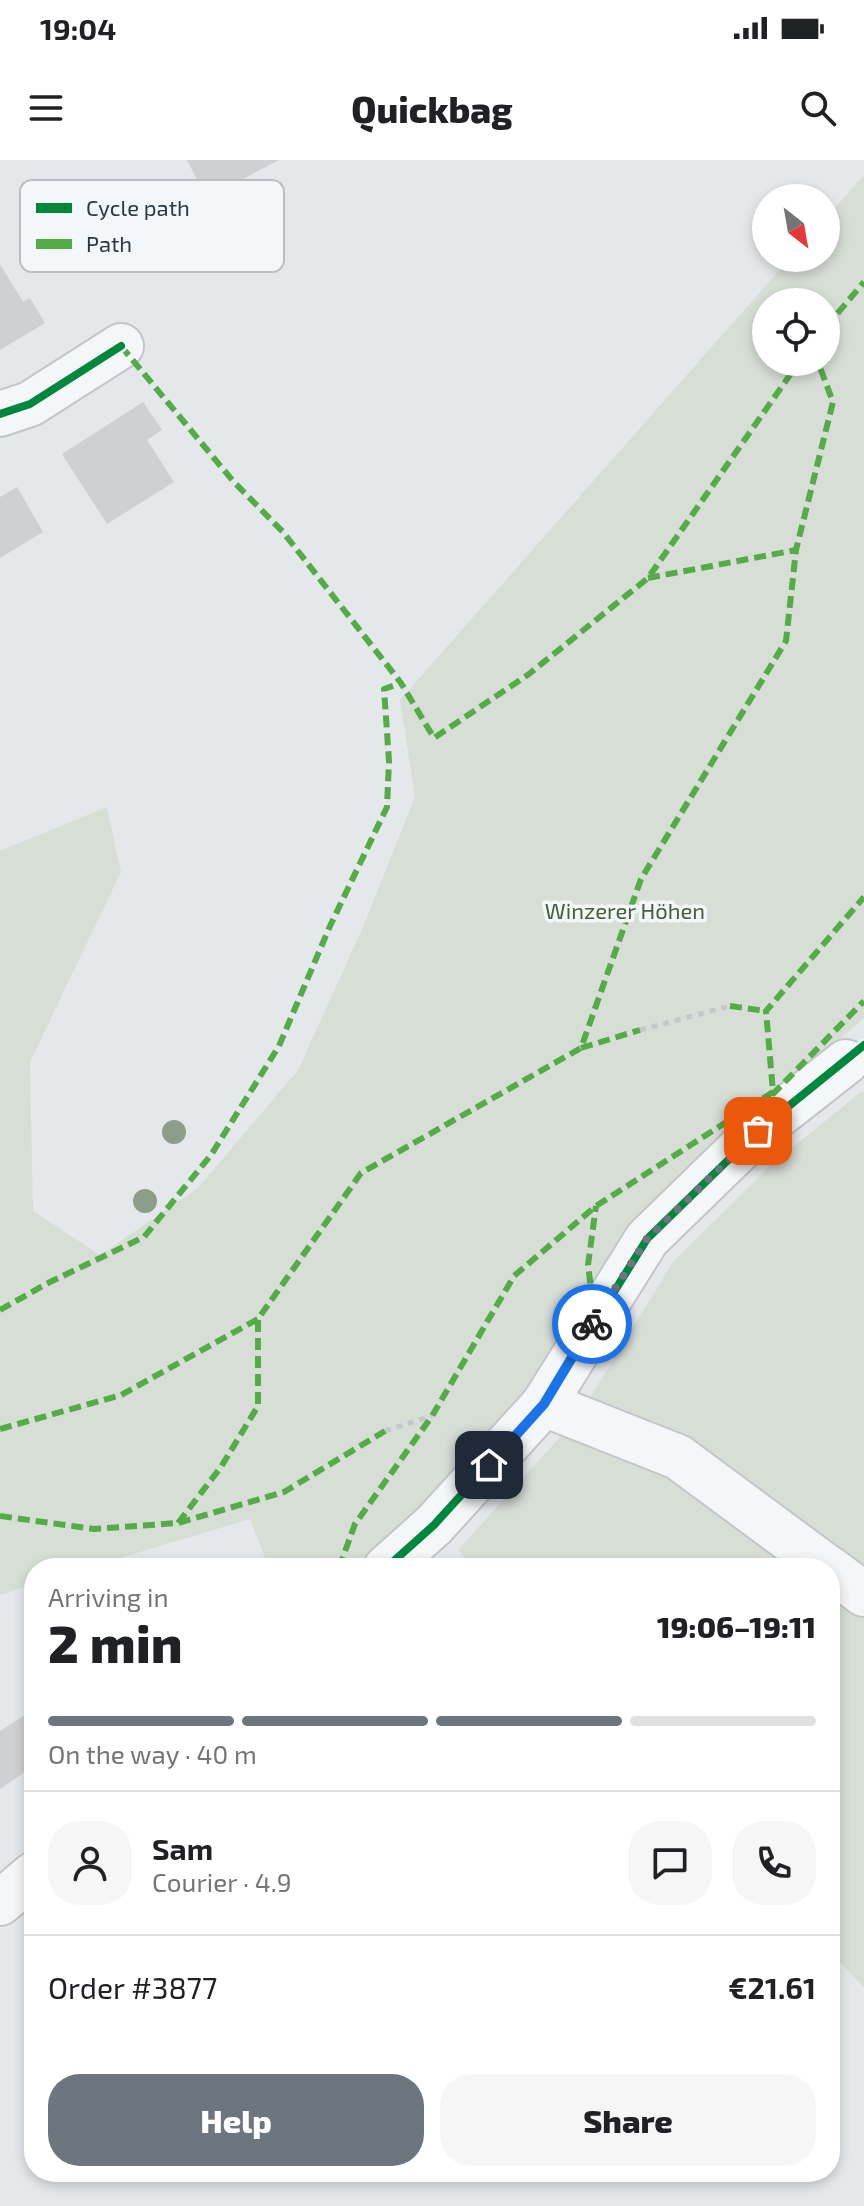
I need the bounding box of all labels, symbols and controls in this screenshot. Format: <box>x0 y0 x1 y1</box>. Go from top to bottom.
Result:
text: 19:04 <box>40 10 116 46</box>
icon: menu <box>24 86 68 130</box>
icon: search <box>796 86 840 130</box>
text: Quickbag <box>351 87 513 130</box>
legend <box>20 180 284 272</box>
north arrow <box>752 184 840 272</box>
map controls <box>752 184 840 376</box>
text: Cycle path <box>86 194 190 220</box>
text: Path <box>86 230 132 256</box>
button: locate <box>752 288 840 376</box>
park label: Winzerer Höhen <box>545 897 705 923</box>
pin <box>724 1097 792 1165</box>
icon: bag <box>736 1109 780 1153</box>
courier <box>552 1284 632 1364</box>
icon: bike <box>570 1302 614 1346</box>
pin <box>455 1431 523 1499</box>
icon: home <box>467 1443 511 1487</box>
text: Arriving in <box>48 1581 169 1612</box>
text: 19:06–19:11 <box>657 1608 816 1644</box>
text: 2 min <box>48 1611 183 1673</box>
text: On the way · 40 m <box>48 1738 257 1769</box>
button: person <box>48 1821 132 1905</box>
button: chat <box>628 1821 712 1905</box>
button: phone <box>732 1821 816 1905</box>
text: Sam <box>152 1830 213 1866</box>
text: Courier · 4.9 <box>152 1866 292 1897</box>
text: Order #3877 <box>48 1969 217 2005</box>
text: €21.61 <box>728 1969 816 2005</box>
button: Help <box>48 2074 424 2166</box>
button: Share <box>440 2074 816 2166</box>

